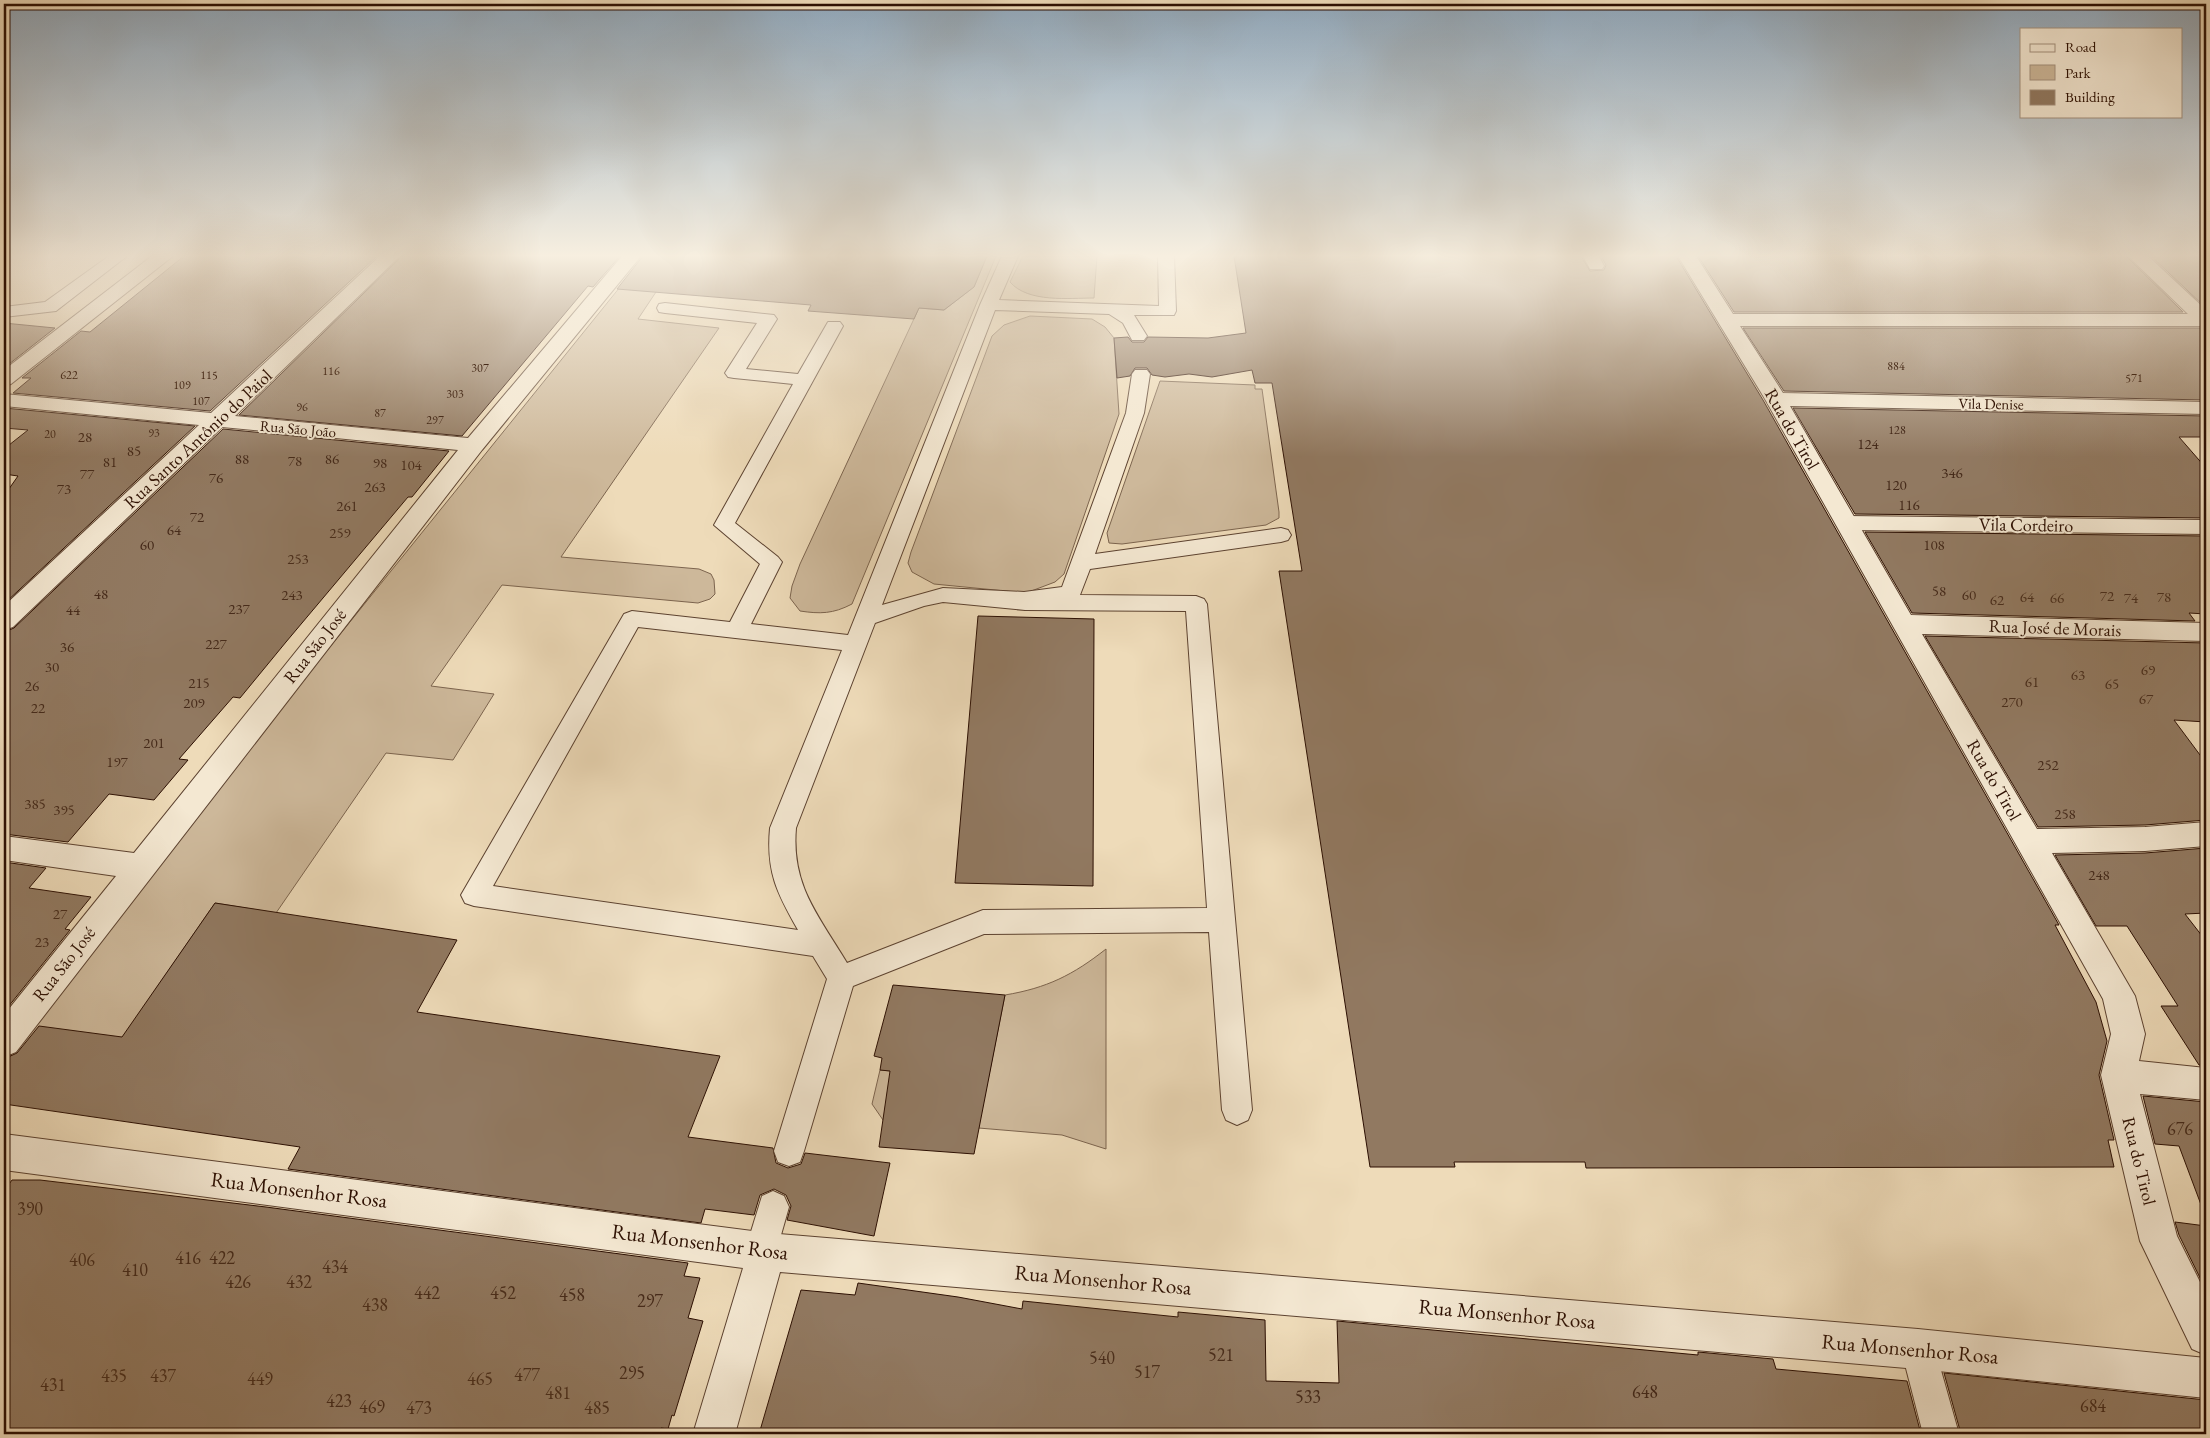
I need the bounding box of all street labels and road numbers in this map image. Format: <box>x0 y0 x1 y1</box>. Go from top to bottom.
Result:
street label: Rua Santo Antônio do Paiol <box>119 364 277 513</box>
street label: Rua do Tirol <box>1760 384 1825 474</box>
street label: Vila Denise <box>1958 393 2024 414</box>
street label: Rua São João <box>259 416 337 441</box>
street label: Vila Cordeiro <box>1979 512 2073 537</box>
street label: Rua São José <box>278 604 351 688</box>
street label: Rua José de Morais <box>1988 614 2122 641</box>
street label: Rua do Tirol <box>1962 735 2027 825</box>
street label: Rua São José <box>27 922 100 1006</box>
street label: Rua do Tirol <box>2117 1114 2162 1207</box>
street label: Rua Monsenhor Rosa <box>209 1165 389 1214</box>
street label: Rua Monsenhor Rosa <box>610 1217 790 1266</box>
street label: Rua Monsenhor Rosa <box>1013 1258 1193 1301</box>
street label: Rua Monsenhor Rosa <box>1417 1292 1597 1335</box>
street label: Rua Monsenhor Rosa <box>1820 1327 2000 1370</box>

